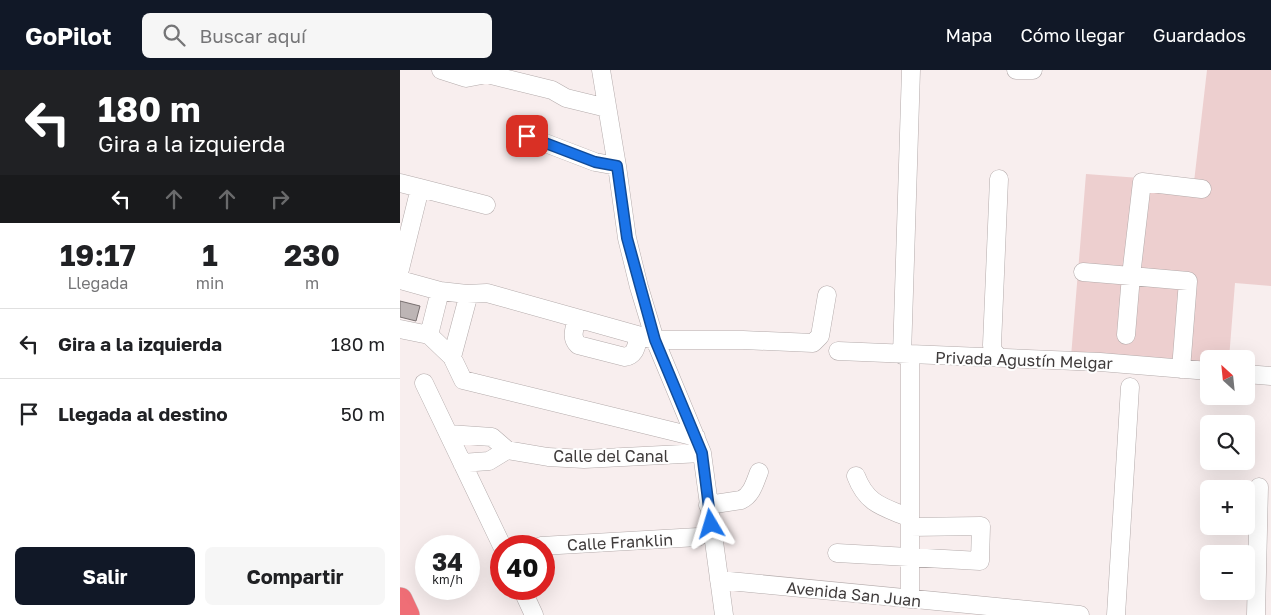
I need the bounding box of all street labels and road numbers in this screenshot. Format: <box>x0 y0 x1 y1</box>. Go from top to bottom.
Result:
street label: Privada Agustín Melgar <box>935 347 1113 373</box>
street label: Calle del Canal <box>553 446 669 466</box>
street label: Calle Franklin <box>567 529 673 555</box>
street label: Avenida San Juan <box>786 577 922 611</box>

